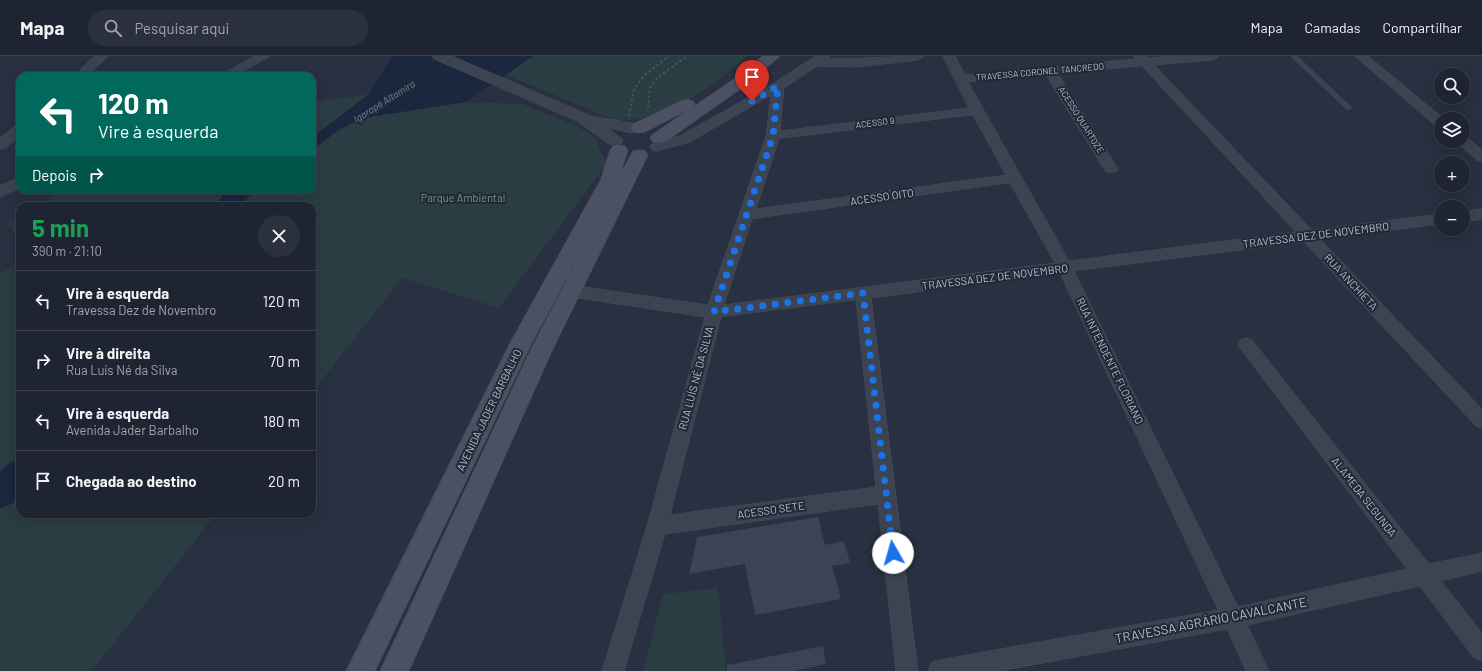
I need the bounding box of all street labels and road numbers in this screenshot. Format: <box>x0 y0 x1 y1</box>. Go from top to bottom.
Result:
street label: TRAVESSA CORONEL TANCREDO <box>975 60 1104 83</box>
street label: ACESSO QUARTOZE <box>1056 84 1106 155</box>
street label: ACESSO 9 <box>855 115 895 130</box>
street label: ACESSO OITO <box>849 186 915 207</box>
street label: TRAVESSA DEZ DE NOVEMBRO <box>1242 219 1390 250</box>
street label: RUA ANCHIETA <box>1322 251 1381 313</box>
street label: TRAVESSA DEZ DE NOVEMBRO <box>921 261 1069 292</box>
street label: RUA INTENDENTE FLORIANO <box>1074 295 1147 426</box>
street label: RUA LUÍS NÉ DA SILVA <box>675 325 716 431</box>
street label: AVENIDA JADER BARBALHO <box>453 347 524 473</box>
street label: ALAMEDA SEGUNDA <box>1329 454 1400 539</box>
street label: ACESSO SETE <box>736 498 806 521</box>
street label: TRAVESSA AGRÁRIO CAVALCANTE <box>1114 594 1308 646</box>

